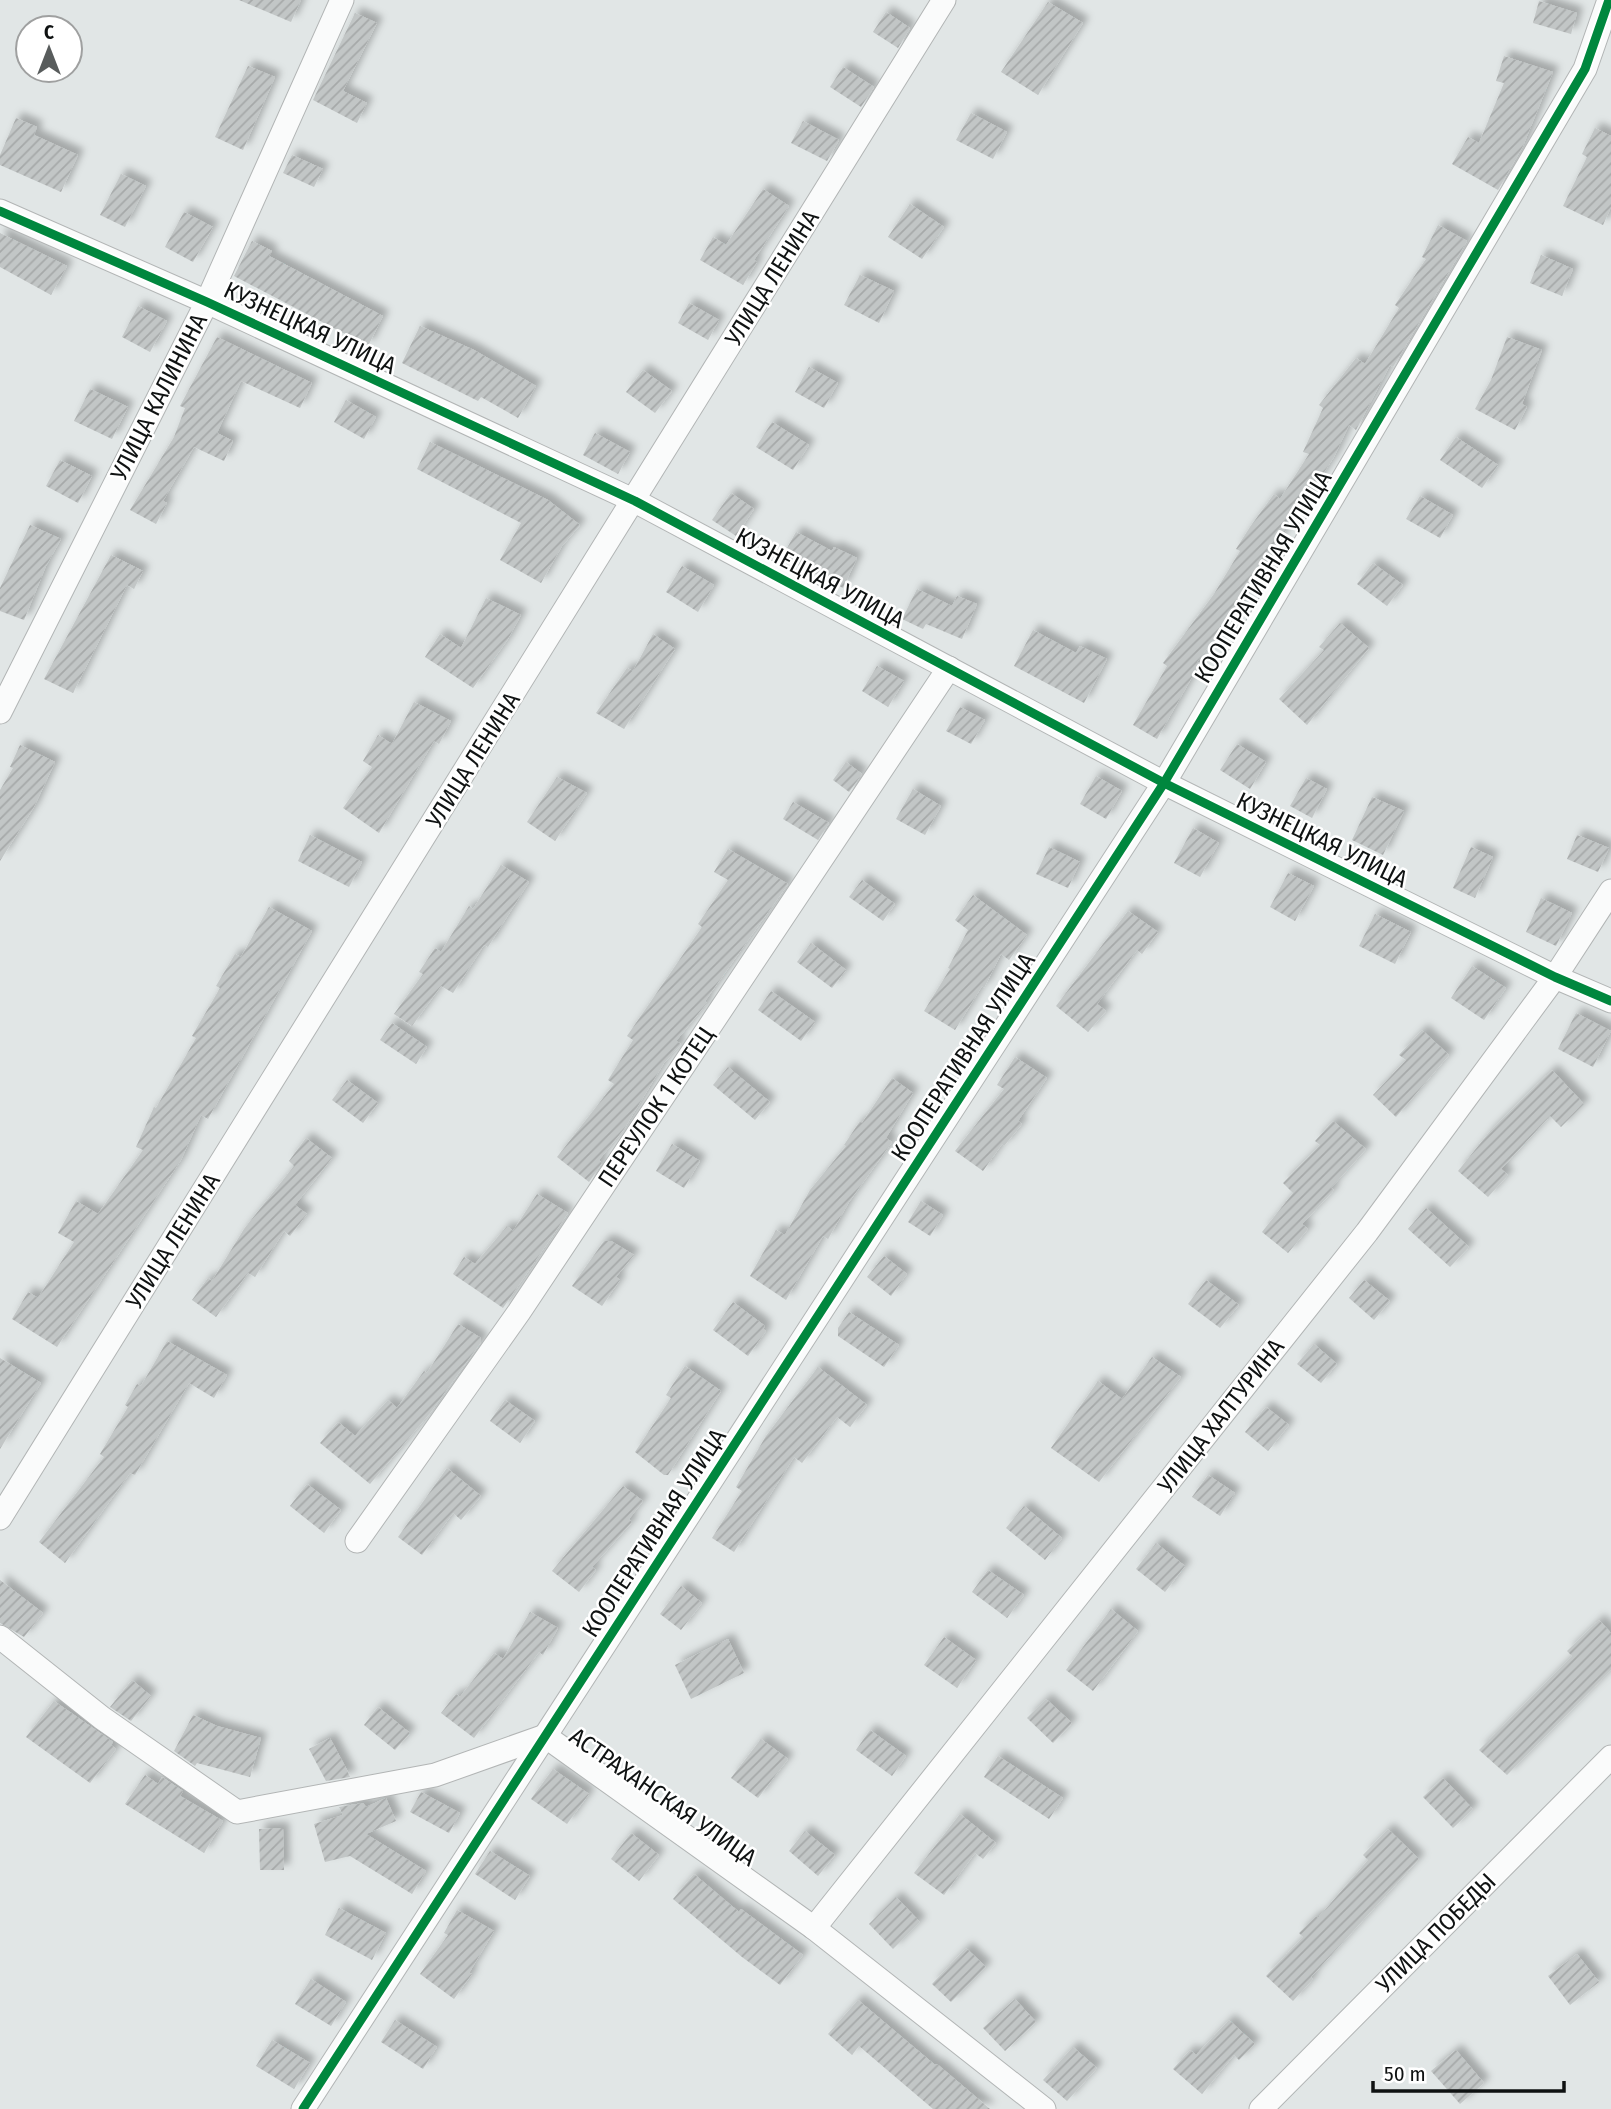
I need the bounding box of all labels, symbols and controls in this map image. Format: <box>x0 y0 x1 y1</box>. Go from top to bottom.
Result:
north arrow <box>14 14 84 84</box>
text: С <box>44 21 54 44</box>
street label: УЛИЦА ЛЕНИНА <box>719 205 825 352</box>
street label: КУЗНЕЦКАЯ УЛИЦА <box>220 276 401 380</box>
street label: УЛИЦА КАЛИНИНА <box>105 309 213 486</box>
street label: КООПЕРАТИВНАЯ УЛИЦА <box>1189 465 1338 688</box>
street label: КУЗНЕЦКАЯ УЛИЦА <box>731 522 909 634</box>
street label: УЛИЦА ЛЕНИНА <box>420 687 526 834</box>
street label: КУЗНЕЦКАЯ УЛИЦА <box>1232 787 1412 894</box>
street label: КООПЕРАТИВНАЯ УЛИЦА <box>885 947 1041 1166</box>
street label: ПЕРЕУЛОК 1 КОТЕЦ <box>592 1022 720 1192</box>
street label: УЛИЦА ЛЕНИНА <box>120 1168 226 1315</box>
street label: УЛИЦА ХАЛТУРИНА <box>1151 1333 1290 1500</box>
street label: КООПЕРАТИВНАЯ УЛИЦА <box>576 1423 732 1642</box>
street label: АСТРАХАНСКАЯ УЛИЦА <box>564 1722 762 1872</box>
street label: УЛИЦА ПОБЕДЫ <box>1370 1868 1501 1999</box>
scale bar <box>1373 2050 1564 2094</box>
text: 50 m <box>1384 2061 1426 2087</box>

